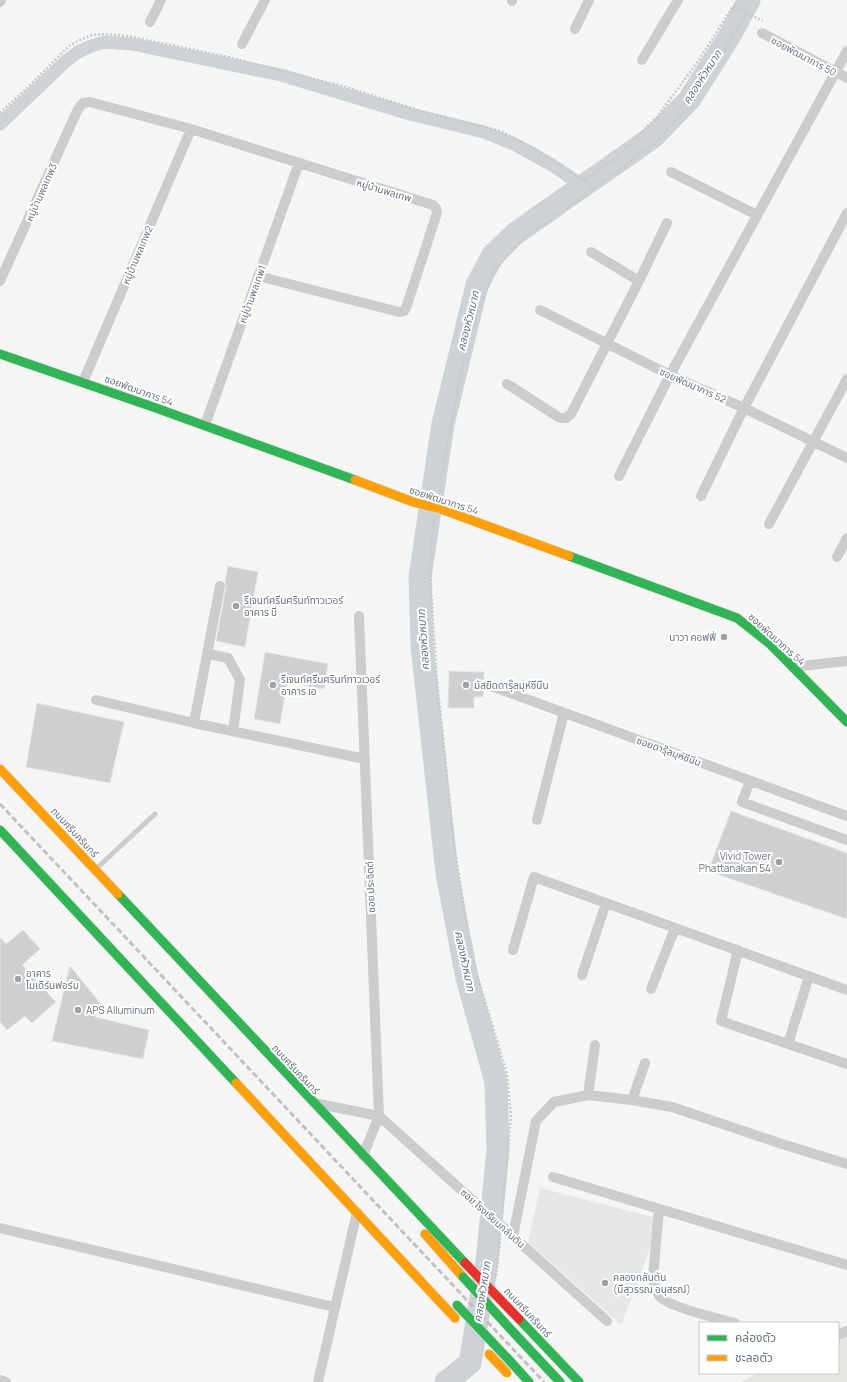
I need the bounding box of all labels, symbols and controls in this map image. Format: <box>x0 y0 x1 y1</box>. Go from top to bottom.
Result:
street label: ซอยพัฒนาการ 50 <box>769 33 839 79</box>
water label: คลองหัวหมาก <box>679 47 725 107</box>
street label: หมู่บ้านพลเทพ3 <box>22 161 60 223</box>
street label: หมู่บ้านพลเทพ <box>355 175 413 205</box>
street label: หมู่บ้านพลเทพ2 <box>118 223 156 287</box>
street label: หมู่บ้านพลเทพ1 <box>235 263 269 325</box>
water label: คลองหัวหมาก <box>453 289 482 352</box>
street label: ซอยพัฒนาการ 52 <box>657 364 729 406</box>
street label: ซอยพัฒนาการ 54 <box>103 371 175 409</box>
street label: ซอยพัฒนาการ 54 <box>408 482 481 518</box>
place label: รีเจนท์ศรีนศรินท์ทาวเวอร์ อาคาร บี <box>243 593 344 619</box>
marker: รีเจนท์ศรีนศรินท์ทาวเวอร์ อาคาร บี <box>231 601 241 611</box>
water label: คลองหัวหมาก <box>413 608 432 671</box>
street label: ซอยพัฒนาการ 54 <box>746 610 809 668</box>
place label: นาวา คอฟฟี่ <box>669 630 716 644</box>
marker: นาวา คอฟฟี่ <box>719 632 729 642</box>
place label: รีเจนท์ศรีนศรินท์ทาวเวอร์ อาคาร เอ <box>280 672 381 698</box>
place label: มัสยิดดารุ๊ลมุห์ซีนีน <box>474 678 549 692</box>
marker: รีเจนท์ศรีนศรินท์ทาวเวอร์ อาคาร เอ <box>268 680 278 690</box>
marker: มัสยิดดารุ๊ลมุห์ซีนีน <box>461 680 471 690</box>
street label: ซอยดารุ๊ลมุห์ซีนีน <box>635 733 703 769</box>
street label: ถนนศรีนครินทร์ <box>48 804 102 860</box>
place label: Vivid Tower Phattanakan 54 <box>699 849 771 875</box>
marker: Vivid Tower Phattanakan 54 <box>774 857 784 867</box>
street label: ซอย ประจิตต์ <box>362 861 378 913</box>
water label: คลองหัวหมาก <box>452 929 479 993</box>
place label: อาคาร โมเดิร์นฟอร์ม <box>26 966 79 992</box>
marker: อาคาร โมเดิร์นฟอร์ม <box>13 974 23 984</box>
place label: APS Alluminum <box>86 1003 155 1017</box>
marker: APS Alluminum <box>73 1005 83 1015</box>
street label: ถนนศรีนครินทร์ <box>269 1041 323 1097</box>
street label: ซอย โรงเรียนกลันตัน <box>458 1185 528 1251</box>
water label: คลองหัวหมาก <box>469 1260 494 1323</box>
place label: คลองกลันตัน (มีสุวรรณ อนุสรณ์) <box>613 1270 691 1296</box>
marker: คลองกลันตัน (มีสุวรรณ อนุสรณ์) <box>600 1278 610 1288</box>
street label: ถนนศรีนครินทร์ <box>501 1284 555 1340</box>
legend <box>699 1322 839 1374</box>
text: คล่องตัว <box>735 1329 776 1346</box>
text: ชะลอตัว <box>735 1349 773 1366</box>

